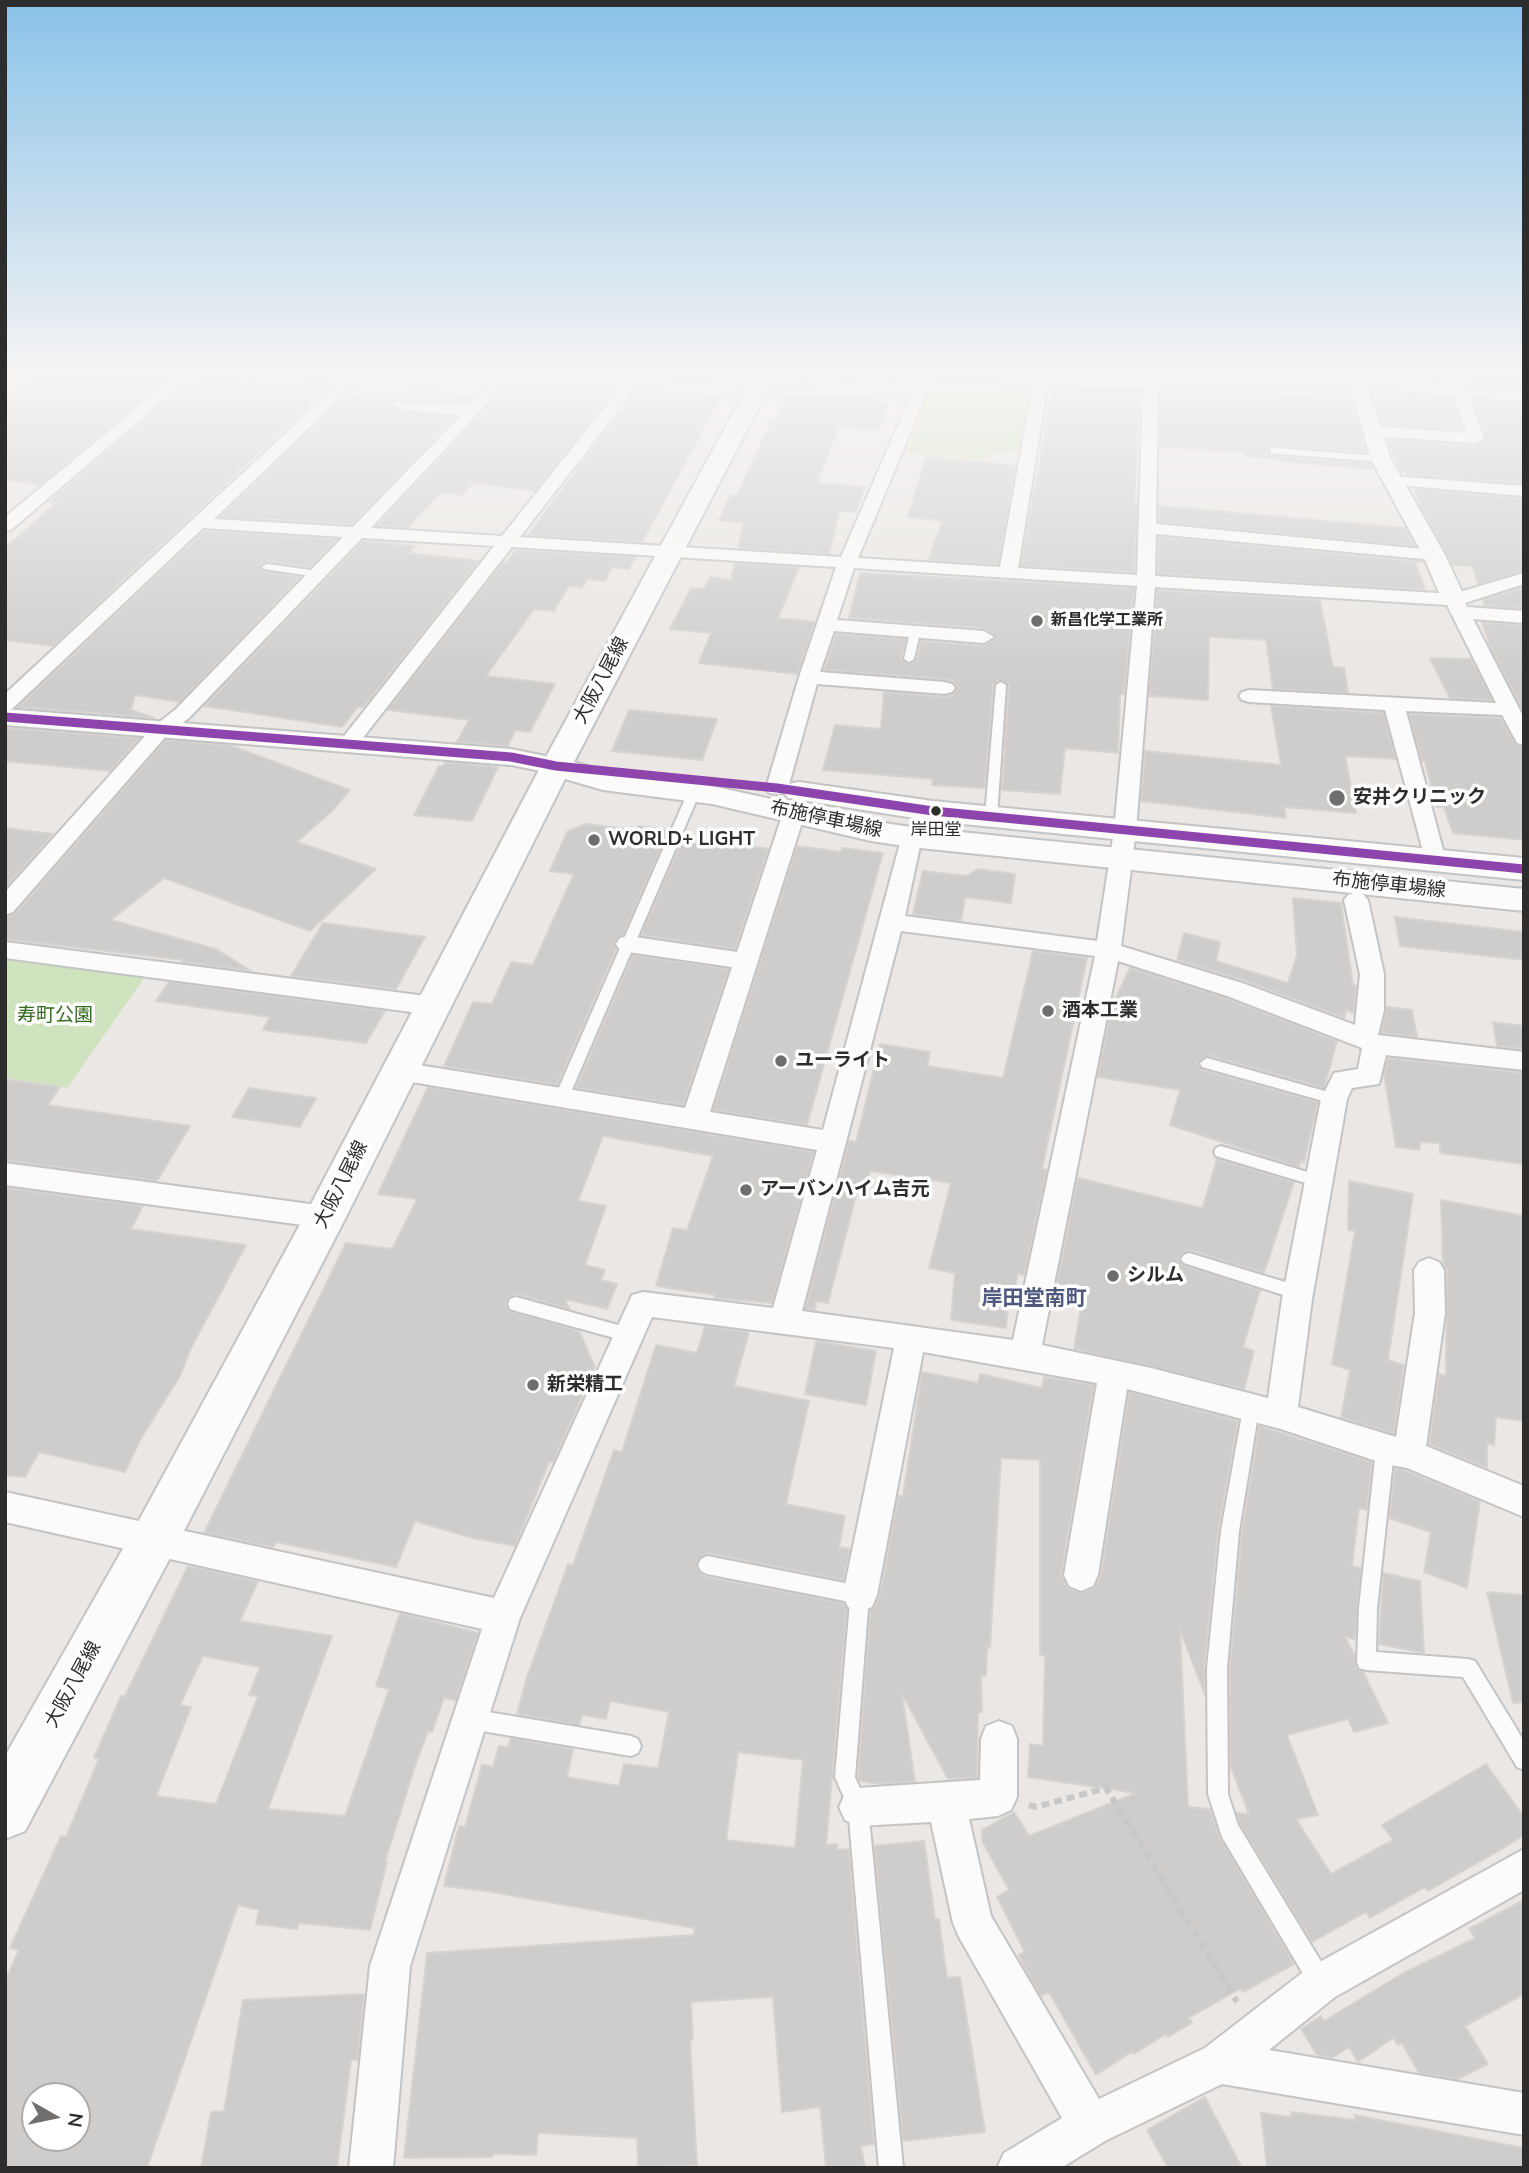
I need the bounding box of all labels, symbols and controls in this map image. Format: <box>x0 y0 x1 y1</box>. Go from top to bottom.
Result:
place label: 新昌化学工業所 <box>1051 611 1163 631</box>
marker: 新昌化学工業所 <box>1029 613 1045 629</box>
street label: 大阪八尾線 <box>570 634 634 728</box>
place label: 安井クリニック <box>1353 787 1486 809</box>
marker: 安井クリニック <box>1327 788 1347 808</box>
street label: 布施停車場線 <box>768 797 884 843</box>
marker: 岸田堂 <box>929 804 943 818</box>
place label: 岸田堂 <box>911 821 961 841</box>
place label: WORLD+ LIGHT <box>608 829 755 851</box>
marker: WORLD+ LIGHT <box>586 832 602 848</box>
street label: 布施停車場線 <box>1331 869 1447 903</box>
place label: 酒本工業 <box>1062 1000 1138 1022</box>
marker: 酒本工業 <box>1040 1003 1056 1019</box>
park label: 寿町公園 <box>17 1005 93 1027</box>
place label: ユーライト <box>795 1050 890 1072</box>
marker: ユーライト <box>773 1053 789 1069</box>
street label: 大阪八尾線 <box>310 1138 374 1232</box>
place label: アーバンハイム吉元 <box>760 1179 930 1201</box>
marker: アーバンハイム吉元 <box>738 1182 754 1198</box>
place label: シルム <box>1127 1265 1184 1287</box>
marker: シルム <box>1105 1268 1121 1284</box>
district label: 岸田堂南町 <box>982 1287 1086 1313</box>
place label: 新栄精工 <box>547 1374 623 1396</box>
marker: 新栄精工 <box>525 1377 541 1393</box>
street label: 大阪八尾線 <box>41 1638 107 1732</box>
north arrow <box>21 2082 91 2152</box>
text: N <box>61 2111 89 2129</box>

